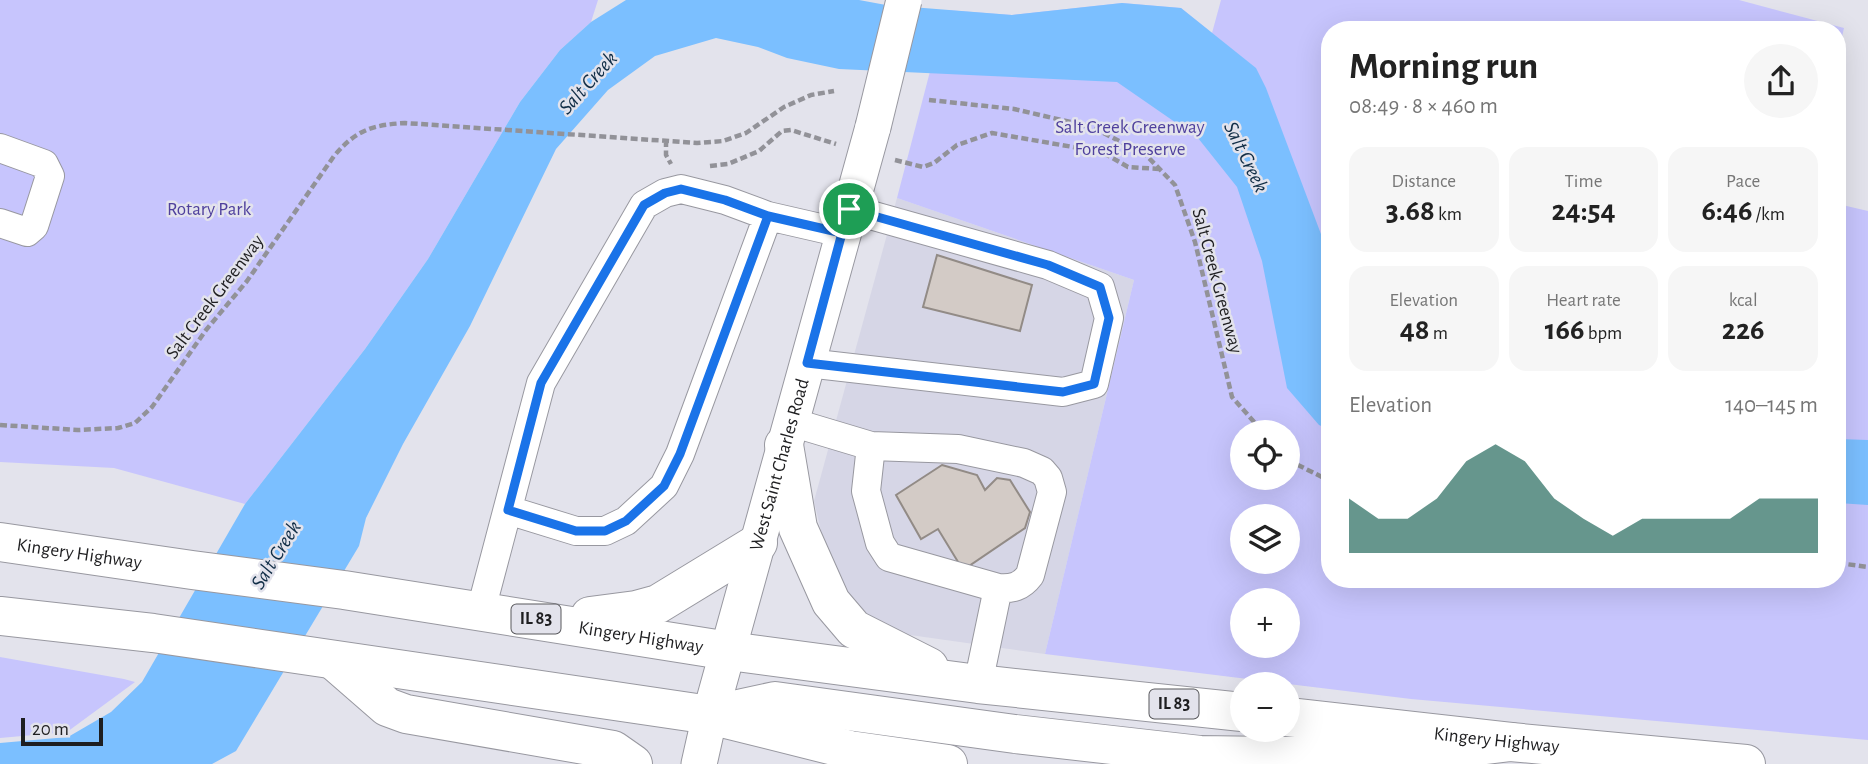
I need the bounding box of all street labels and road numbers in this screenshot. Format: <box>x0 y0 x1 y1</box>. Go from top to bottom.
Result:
street label: Salt Creek Greenway <box>1188 206 1246 356</box>
street label: Salt Creek Greenway <box>162 232 268 362</box>
street label: West Saint Charles Road <box>746 376 812 553</box>
street label: Kingery Highway <box>15 535 143 572</box>
road number: IL 83 <box>512 604 560 634</box>
street label: Kingery Highway <box>577 618 705 656</box>
road number: IL 83 <box>1150 690 1198 718</box>
street label: Kingery Highway <box>1433 724 1560 756</box>

